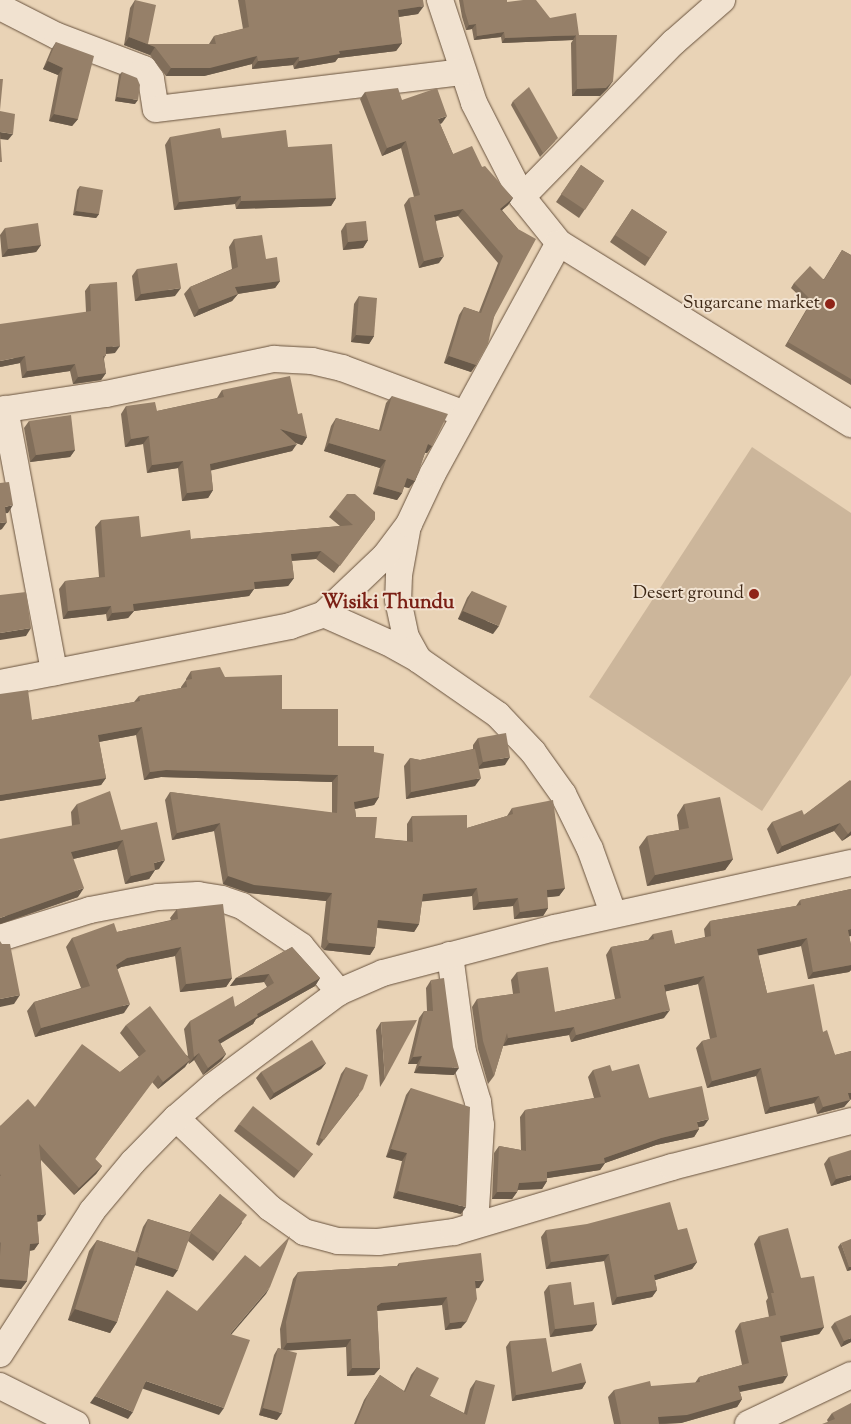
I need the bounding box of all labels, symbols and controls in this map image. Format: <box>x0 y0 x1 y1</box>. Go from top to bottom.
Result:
place label: Sugarcane market <box>683 293 820 315</box>
marker: Sugarcane market <box>824 298 836 310</box>
place label: Desert ground <box>633 583 744 605</box>
marker: Desert ground <box>748 588 760 600</box>
district label: Wisiki Thundu <box>322 591 454 615</box>

